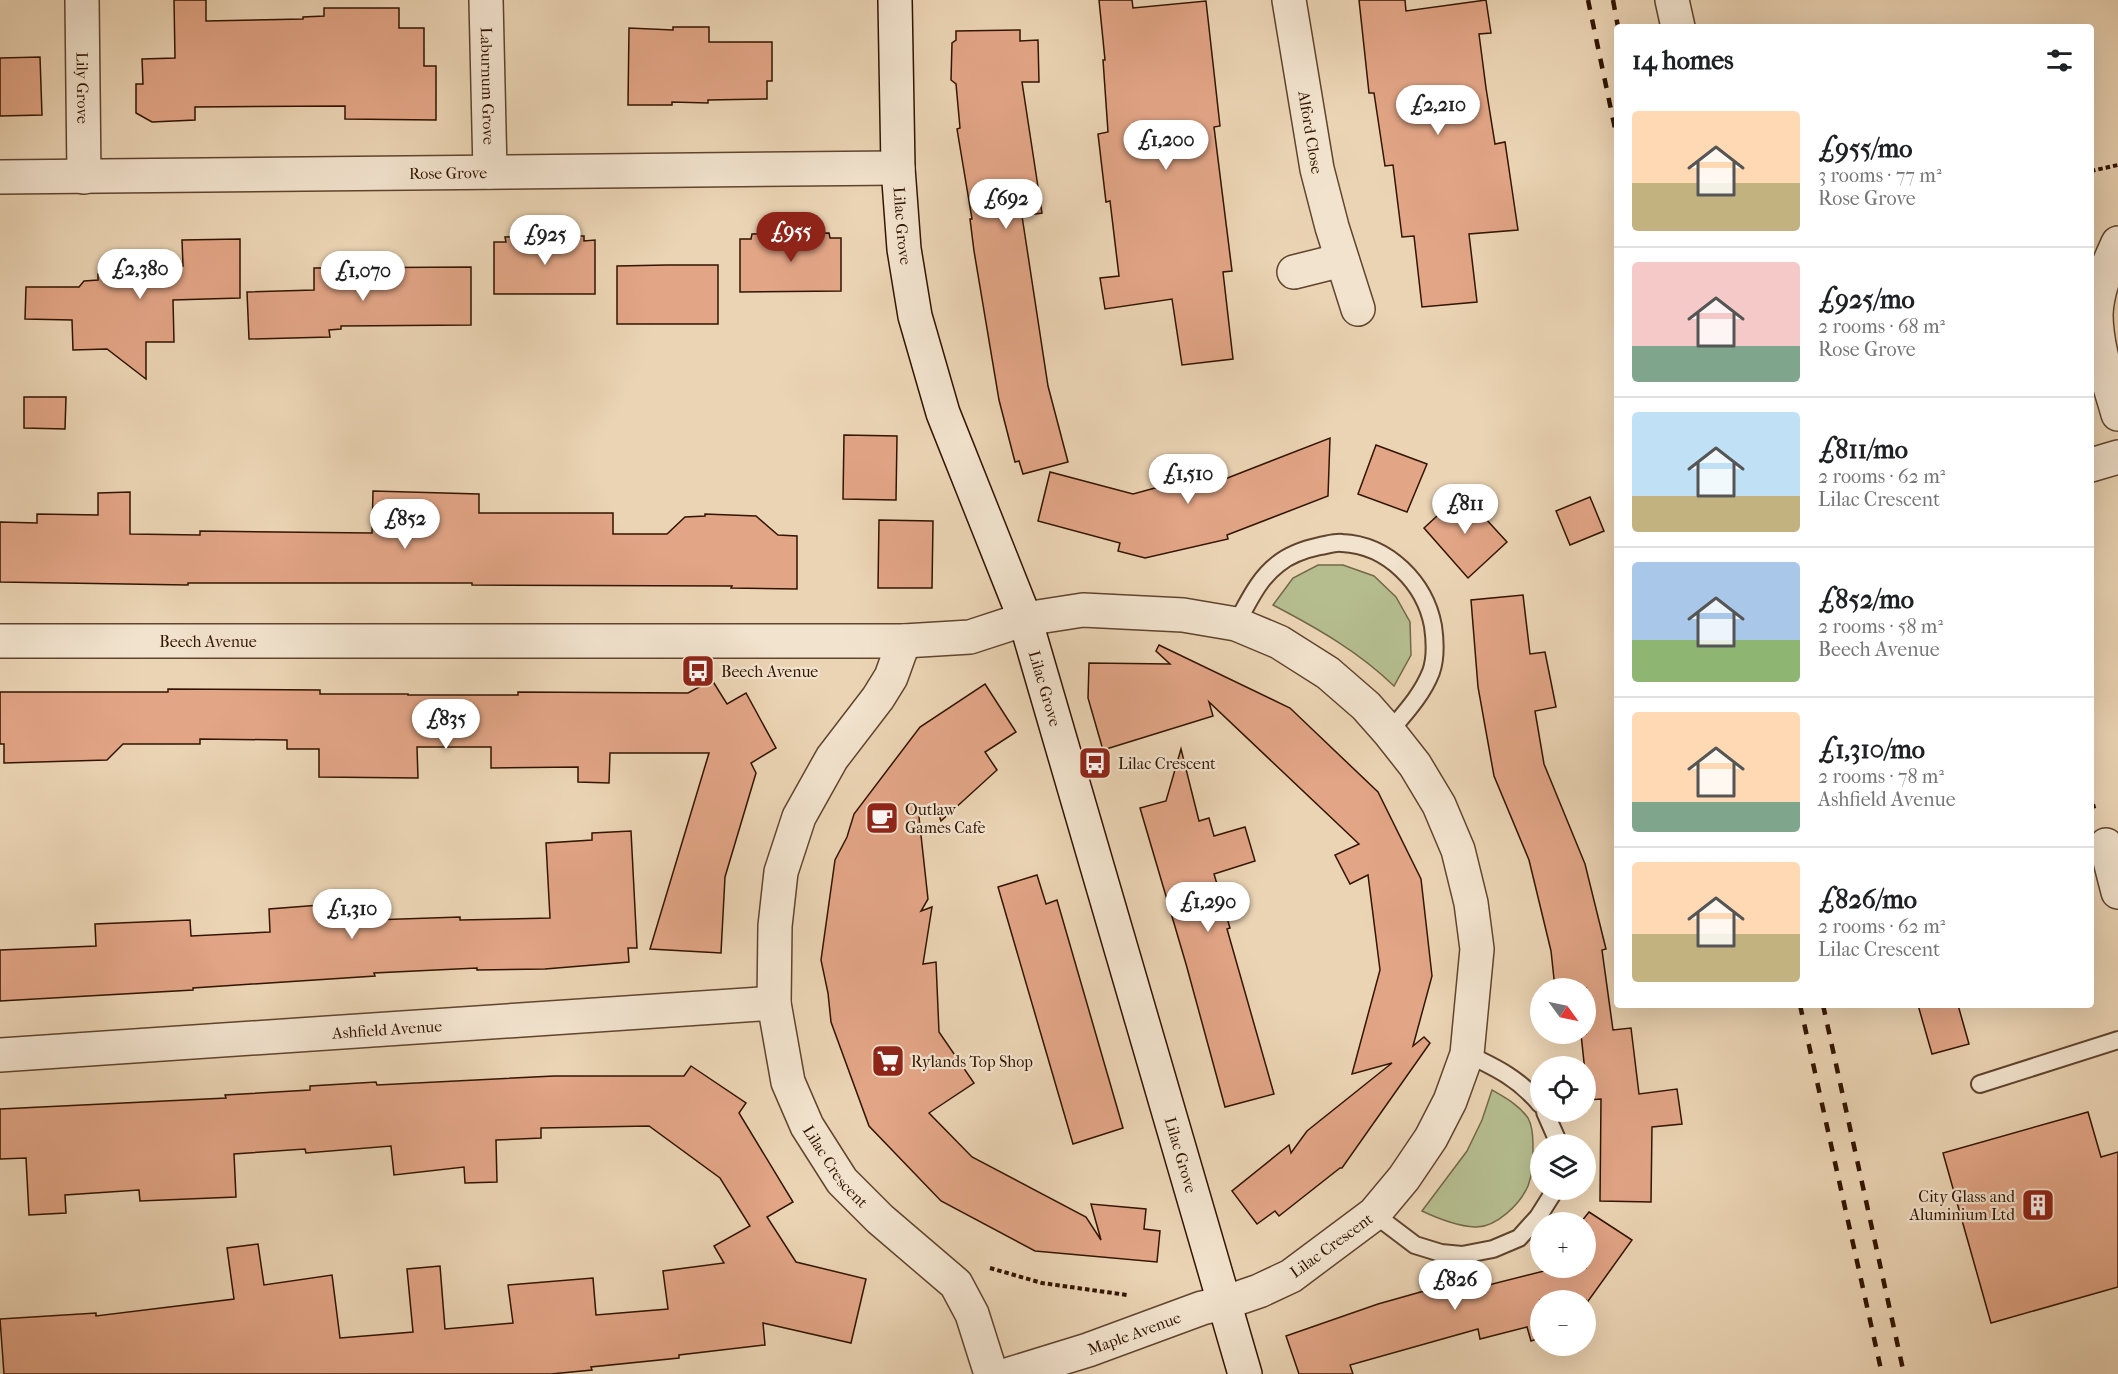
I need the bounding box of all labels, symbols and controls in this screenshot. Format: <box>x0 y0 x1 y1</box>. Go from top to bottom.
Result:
street label: Laburnum Grove <box>477 27 498 145</box>
icon: filters <box>2043 44 2076 77</box>
text: 14 homes <box>1632 45 1734 76</box>
street label: Lily Grove <box>73 52 92 124</box>
pin: £2,210 <box>1389 85 1487 136</box>
street label: Alford Close <box>1294 88 1327 176</box>
text: £2,210 <box>1410 93 1466 116</box>
pin: £1,200 <box>1117 120 1215 171</box>
text: £1,200 <box>1138 128 1194 151</box>
text: £955/mo <box>1818 133 1912 164</box>
icon: home <box>1680 135 1752 207</box>
street label: Rose Grove <box>409 163 487 183</box>
text: 3 rooms · 77 m² <box>1818 164 1942 187</box>
pin: £692 <box>970 179 1042 230</box>
street label: Lilac Grove <box>889 186 915 266</box>
text: £692 <box>984 187 1028 210</box>
text: Rose Grove <box>1818 187 1916 210</box>
pin: £955 <box>755 212 827 263</box>
pin: £925 <box>509 215 581 266</box>
text: £955 <box>770 220 812 243</box>
text: £925 <box>524 223 566 246</box>
pin: £2,380 <box>91 249 189 300</box>
pin: £1,070 <box>314 251 412 302</box>
text: £2,380 <box>112 257 168 280</box>
text: £1,070 <box>335 259 391 282</box>
text: £925/mo <box>1818 284 1915 315</box>
icon: home <box>1680 286 1752 358</box>
text: 2 rooms · 68 m² <box>1818 315 1945 338</box>
text: Rose Grove <box>1818 338 1916 361</box>
text: £811/mo <box>1818 434 1908 465</box>
icon: home <box>1680 436 1752 508</box>
pin: £1,510 <box>1139 454 1237 505</box>
text: £1,510 <box>1163 462 1213 485</box>
text: 2 rooms · 62 m² <box>1818 465 1945 488</box>
pin: £811 <box>1429 484 1501 535</box>
text: Lilac Crescent <box>1818 488 1940 511</box>
text: £811 <box>1446 492 1484 515</box>
pin: £852 <box>369 499 441 550</box>
text: £852 <box>384 507 426 530</box>
text: £852/mo <box>1818 584 1914 615</box>
icon: home <box>1680 586 1752 658</box>
text: 2 rooms · 58 m² <box>1818 615 1943 638</box>
street label: Beech Avenue <box>159 632 257 651</box>
text: Beech Avenue <box>1818 638 1940 661</box>
street label: Lilac Grove <box>1025 648 1065 729</box>
bus stop icon: Beech Avenue <box>680 653 716 689</box>
place label: Beech Avenue <box>721 662 818 681</box>
pin: £835 <box>410 699 482 750</box>
text: £835 <box>426 707 466 730</box>
text: £1,310/mo <box>1818 734 1925 765</box>
icon: home <box>1680 736 1752 808</box>
bus stop icon: Lilac Crescent <box>1077 745 1113 781</box>
place label: Lilac Crescent <box>1118 754 1216 773</box>
text: 2 rooms · 78 m² <box>1818 765 1944 788</box>
text: Ashfield Avenue <box>1818 788 1956 811</box>
cafe icon: Outlaw Games Cafe <box>864 800 900 836</box>
place label: Outlaw Games Cafe <box>905 800 985 837</box>
pin: £1,290 <box>1159 882 1257 933</box>
text: £826/mo <box>1818 884 1917 915</box>
icon: home <box>1680 886 1752 958</box>
pin: £1,310 <box>303 889 401 940</box>
text: £1,290 <box>1180 890 1236 913</box>
text: £1,310 <box>327 897 377 920</box>
text: 2 rooms · 62 m² <box>1818 915 1945 938</box>
text: Lilac Crescent <box>1818 938 1940 961</box>
north arrow <box>1530 978 1596 1044</box>
map controls <box>1530 978 1596 1356</box>
street label: Ashfield Avenue <box>331 1016 443 1043</box>
supermarket icon: Rylands Top Shop <box>870 1043 906 1079</box>
place label: Rylands Top Shop <box>911 1052 1033 1071</box>
button: locate <box>1530 1056 1596 1122</box>
street label: Lilac Grove <box>1161 1115 1201 1195</box>
street label: Lilac Crescent <box>799 1122 872 1212</box>
button: layers <box>1530 1134 1596 1200</box>
place label: City Glass and Aluminium Ltd <box>1909 1187 2015 1224</box>
building icon: City Glass and Aluminium Ltd <box>2020 1187 2056 1223</box>
street label: Lilac Crescent <box>1286 1209 1377 1282</box>
button: + <box>1530 1212 1596 1278</box>
pin: £826 <box>1419 1260 1491 1311</box>
text: £826 <box>1433 1268 1477 1291</box>
button: − <box>1530 1290 1596 1356</box>
street label: Maple Avenue <box>1085 1308 1183 1359</box>

